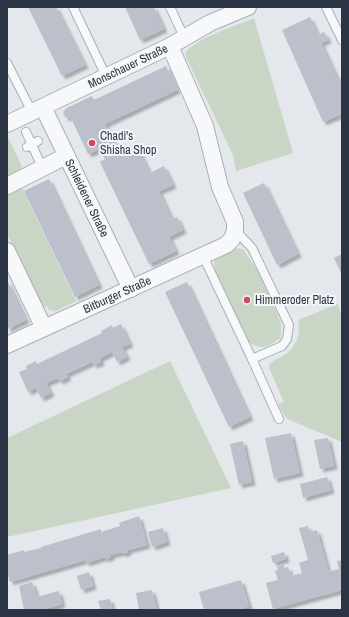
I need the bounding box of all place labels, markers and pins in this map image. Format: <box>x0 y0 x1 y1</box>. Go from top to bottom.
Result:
place label: Chadi's Shisha Shop <box>100 128 156 158</box>
marker: Chadi's Shisha Shop <box>87 138 97 148</box>
place label: Himmeroder Platz <box>255 292 334 308</box>
marker: Himmeroder Platz <box>242 295 252 305</box>

